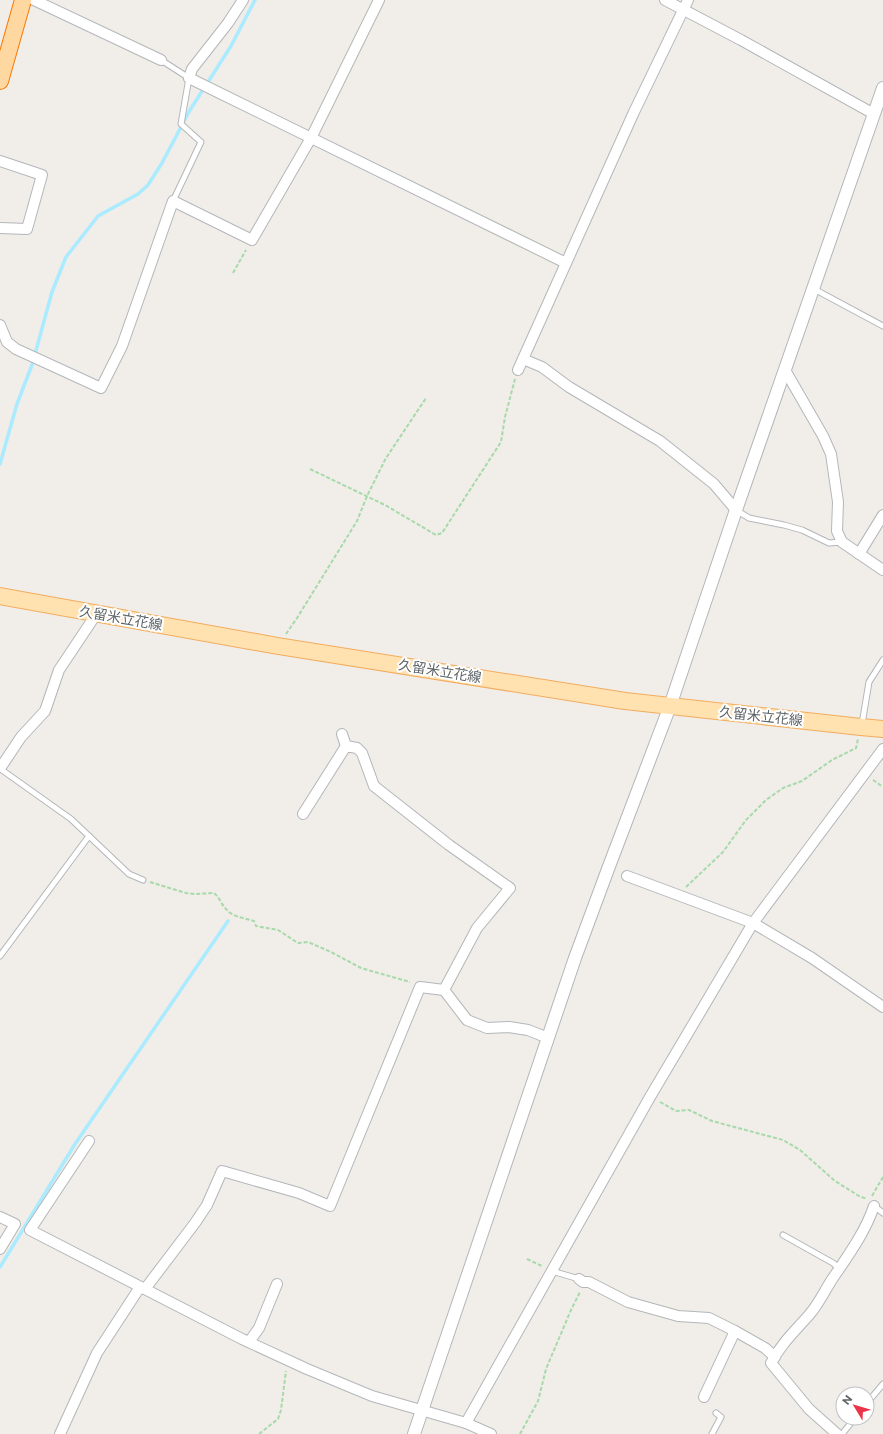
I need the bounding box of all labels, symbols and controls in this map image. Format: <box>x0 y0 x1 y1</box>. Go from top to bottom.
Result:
street label: 久留米立花線 <box>78 602 164 634</box>
street label: 久留米立花線 <box>397 656 483 686</box>
street label: 久留米立花線 <box>718 703 804 729</box>
north arrow <box>835 1386 875 1426</box>
text: N <box>839 1392 855 1408</box>

